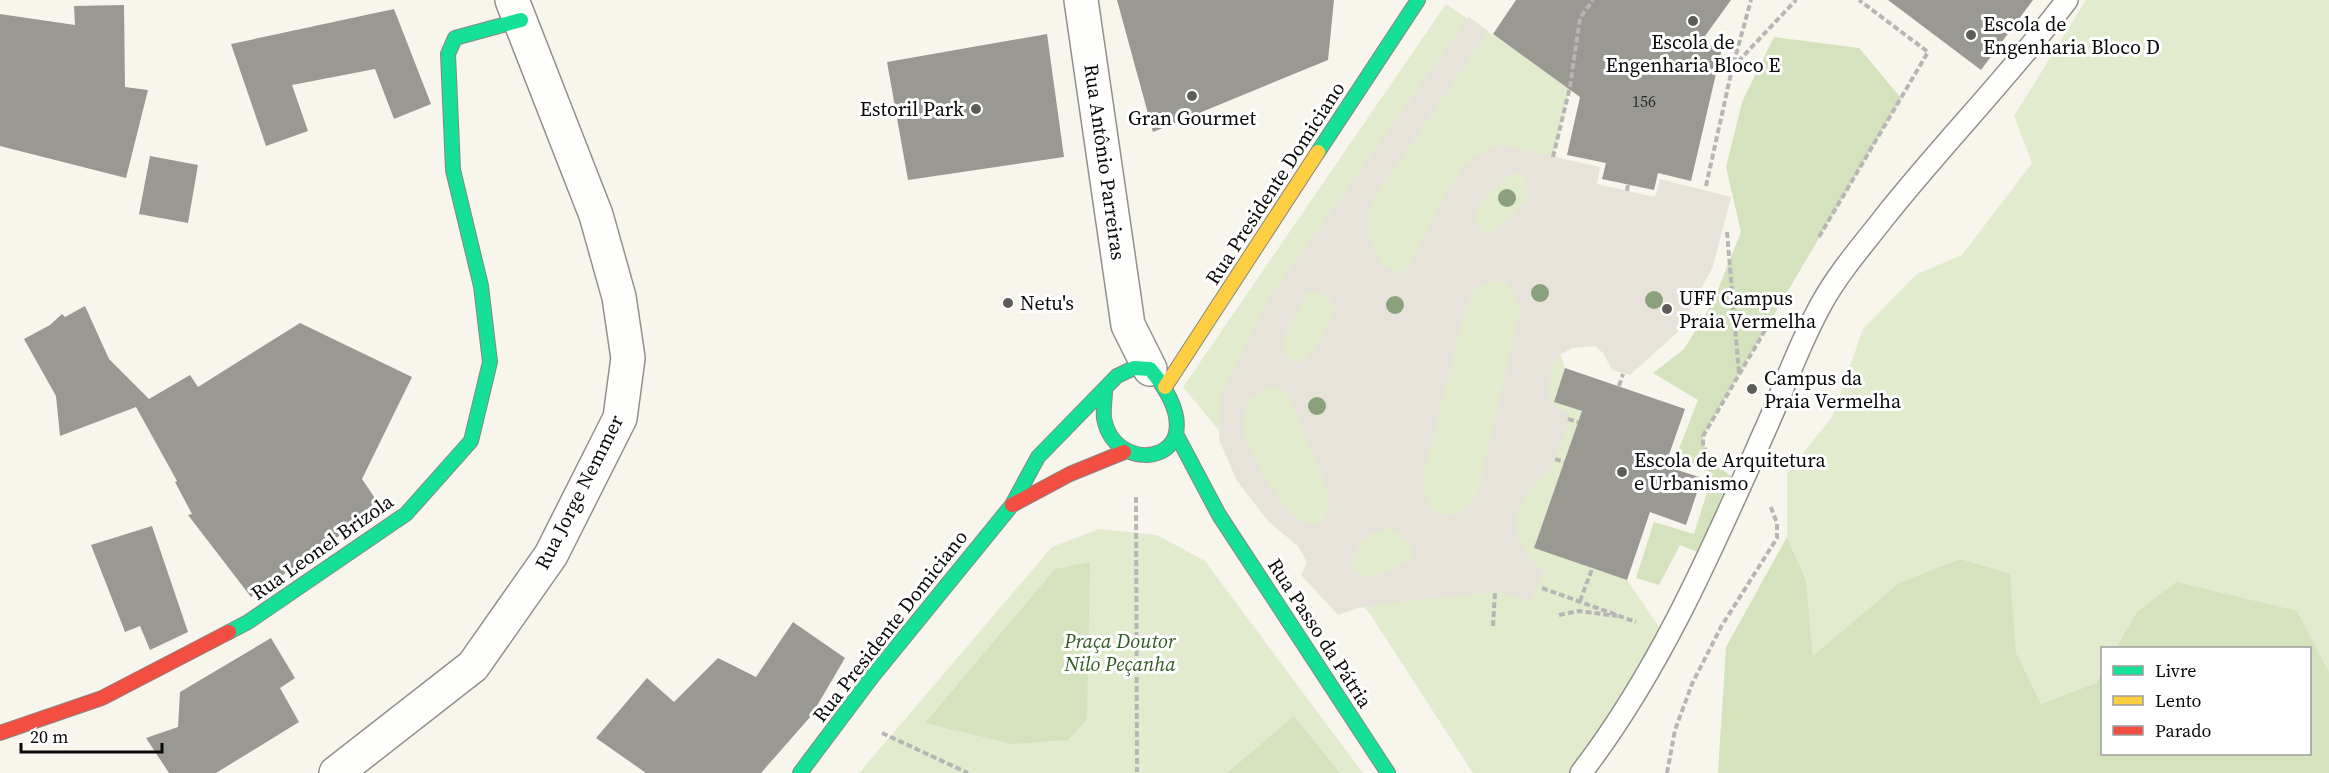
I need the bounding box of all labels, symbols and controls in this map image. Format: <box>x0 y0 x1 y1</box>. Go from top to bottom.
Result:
place label: Escola de Engenharia Bloco D <box>1983 10 2160 61</box>
marker: Escola de Engenharia Bloco E <box>1686 14 1700 28</box>
place label: Escola de Engenharia Bloco E <box>1606 28 1780 79</box>
marker: Escola de Engenharia Bloco D <box>1964 28 1978 42</box>
street label: Rua Antônio Parreiras <box>1077 62 1133 262</box>
street label: Rua Presidente Domiciano <box>1199 76 1351 290</box>
marker: Gran Gourmet <box>1185 89 1199 103</box>
house number: 156 <box>1632 90 1656 112</box>
place label: Estoril Park <box>860 95 964 123</box>
marker: Estoril Park <box>969 102 983 116</box>
place label: Gran Gourmet <box>1128 104 1256 132</box>
place label: UFF Campus Praia Vermelha <box>1679 284 1817 335</box>
place label: Netu's <box>1020 289 1074 317</box>
marker: Netu's <box>1001 296 1015 310</box>
marker: UFF Campus Praia Vermelha <box>1660 302 1674 316</box>
place label: Campus da Praia Vermelha <box>1764 364 1902 415</box>
marker: Campus da Praia Vermelha <box>1745 382 1759 396</box>
street label: Rua Jorge Nemmer <box>528 409 630 574</box>
place label: Escola de Arquitetura e Urbanismo <box>1634 446 1826 497</box>
marker: Escola de Arquitetura e Urbanismo <box>1615 465 1629 479</box>
street label: Rua Leonel Brizola <box>245 487 400 607</box>
street label: Rua Presidente Domiciano <box>806 524 974 728</box>
street label: Rua Passo da Pátria <box>1261 553 1379 714</box>
park label: Praça Doutor Nilo Peçanha <box>1063 627 1177 678</box>
legend <box>2101 647 2311 755</box>
text: Livre <box>2155 658 2197 683</box>
text: Lento <box>2155 688 2202 713</box>
scale bar <box>21 716 162 754</box>
text: Parado <box>2155 718 2211 743</box>
text: 20 m <box>30 724 68 749</box>

